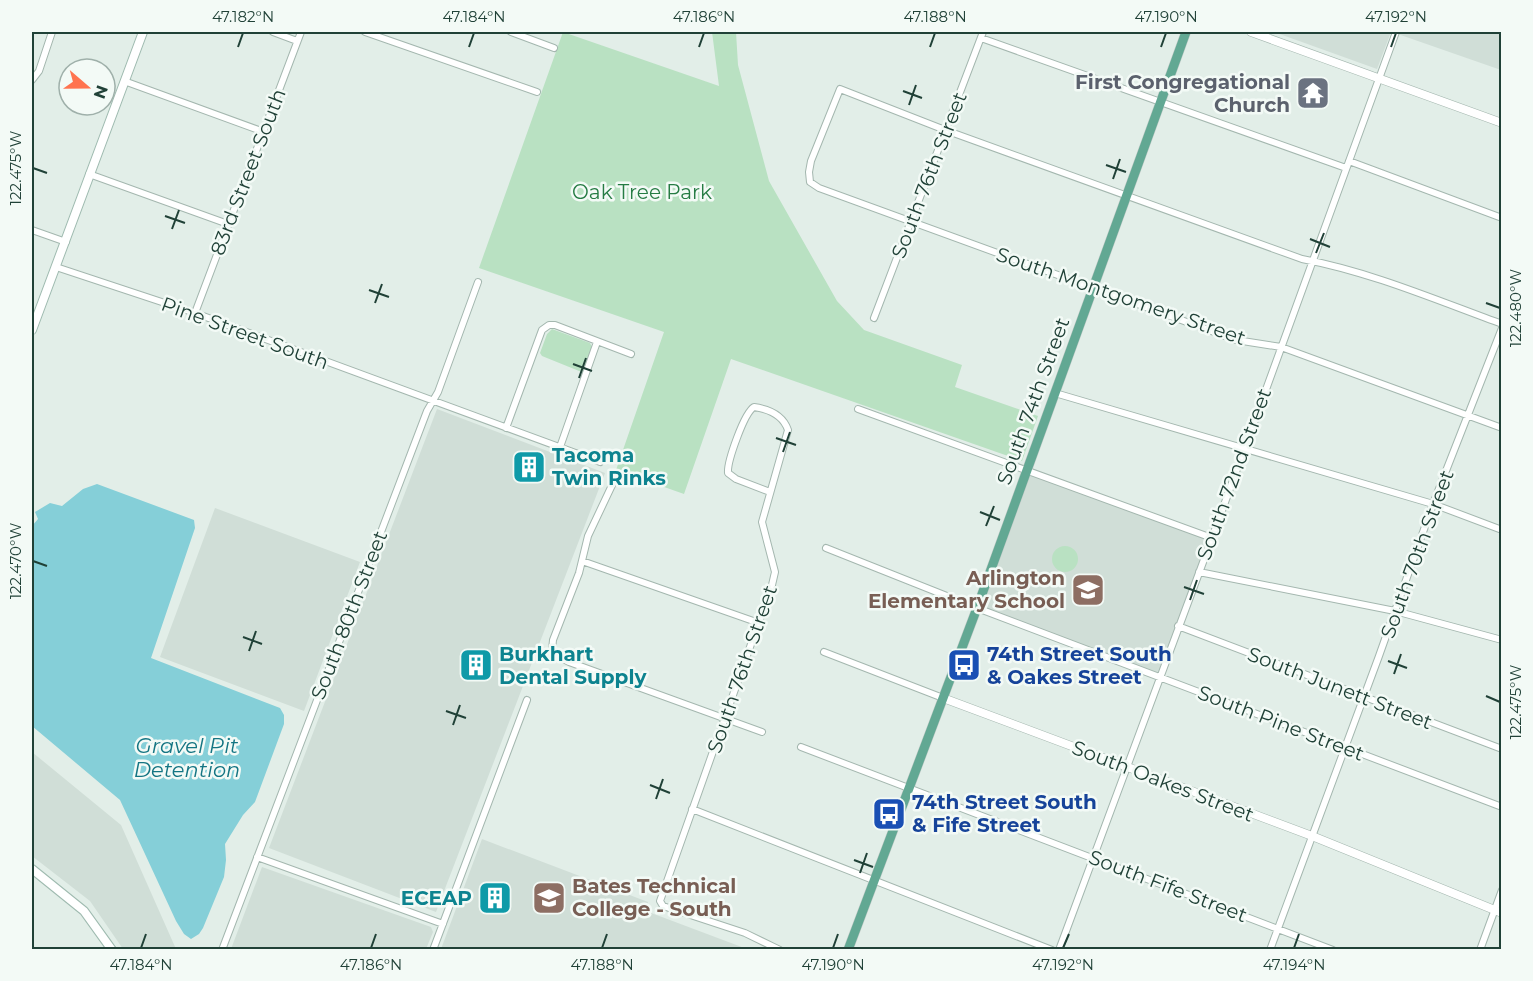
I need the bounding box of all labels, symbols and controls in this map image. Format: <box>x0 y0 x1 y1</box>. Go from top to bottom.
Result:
text: 47.182°N <box>212 7 274 26</box>
text: 47.184°N <box>442 7 506 26</box>
text: 47.186°N <box>673 7 735 26</box>
text: 47.188°N <box>903 7 967 26</box>
text: 47.190°N <box>1134 7 1198 26</box>
text: 47.192°N <box>1365 7 1427 26</box>
north arrow <box>57 57 117 117</box>
place label: First Congregational Church <box>1075 70 1290 117</box>
temple icon: First Congregational Church <box>1295 75 1331 111</box>
text: N <box>89 83 112 101</box>
street label: 83rd Street South <box>205 85 291 259</box>
street label: South 76th Street <box>886 89 972 261</box>
text: 122.475°W <box>6 130 25 205</box>
park label: Oak Tree Park <box>572 180 712 204</box>
street label: South Montgomery Street <box>993 242 1249 350</box>
text: 122.480°W <box>1506 268 1525 347</box>
street label: Pine Street South <box>158 292 332 374</box>
street label: South 74th Street <box>992 314 1074 488</box>
street label: South 72nd Street <box>1192 385 1276 563</box>
place label: Tacoma Twin Rinks <box>552 443 666 490</box>
building icon: Tacoma Twin Rinks <box>511 449 547 485</box>
street label: South 70th Street <box>1375 467 1459 641</box>
text: 122.470°W <box>6 522 25 599</box>
street label: South 80th Street <box>306 527 392 703</box>
place label: Arlington Elementary School <box>868 566 1065 613</box>
school or university icon: Arlington Elementary School <box>1070 572 1106 608</box>
street label: South 76th Street <box>702 582 782 756</box>
place label: Burkhart Dental Supply <box>499 642 647 689</box>
place label: 74th Street South & Oakes Street <box>987 642 1172 689</box>
street label: South Junett Street <box>1244 642 1436 734</box>
building icon: Burkhart Dental Supply <box>458 647 494 683</box>
bus stop icon: 74th Street South & Oakes Street <box>946 647 982 683</box>
text: 122.475°W <box>1506 664 1525 739</box>
street label: South Pine Street <box>1194 680 1368 766</box>
water label: Gravel Pit Detention <box>134 733 240 782</box>
street label: South Oakes Street <box>1069 735 1257 827</box>
place label: 74th Street South & Fife Street <box>912 790 1097 837</box>
bus stop icon: 74th Street South & Fife Street <box>871 796 907 832</box>
street label: South Fife Street <box>1085 845 1251 927</box>
place label: Bates Technical College - South <box>572 874 736 921</box>
building icon: ECEAP <box>477 880 513 916</box>
school or university icon: Bates Technical College - South <box>531 880 567 916</box>
place label: ECEAP <box>401 886 472 910</box>
text: 47.184°N <box>109 955 173 974</box>
text: 47.186°N <box>340 955 402 974</box>
text: 47.188°N <box>570 955 634 974</box>
text: 47.190°N <box>801 955 865 974</box>
text: 47.192°N <box>1032 955 1094 974</box>
text: 47.194°N <box>1263 955 1325 974</box>

